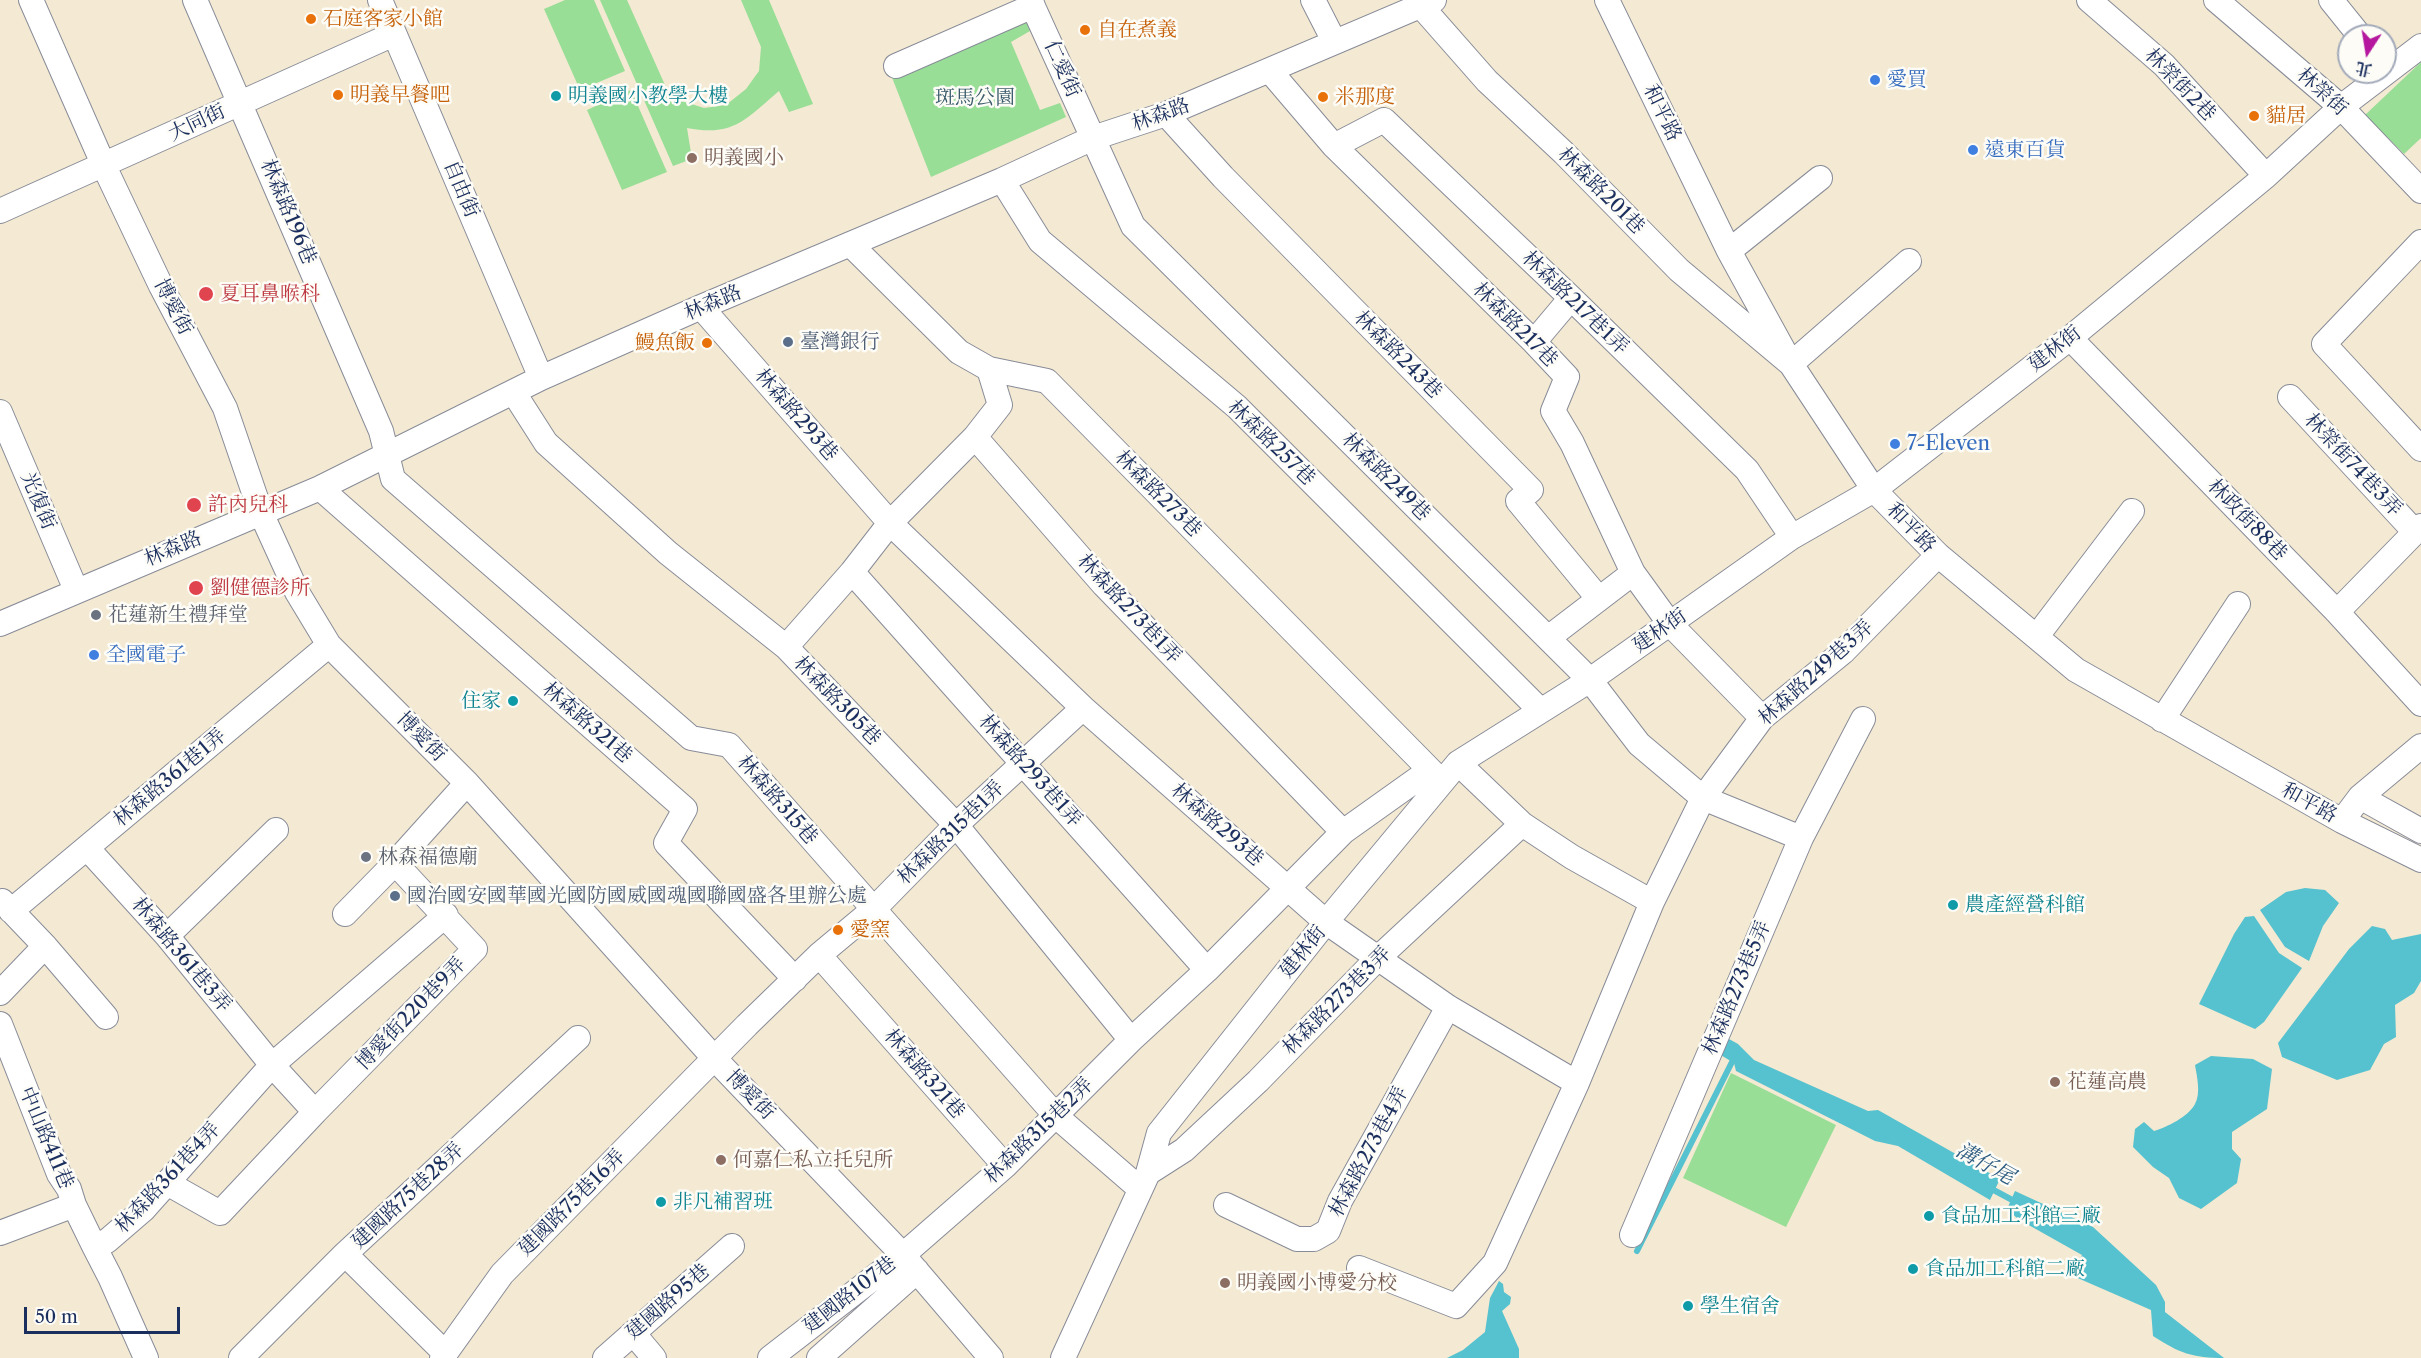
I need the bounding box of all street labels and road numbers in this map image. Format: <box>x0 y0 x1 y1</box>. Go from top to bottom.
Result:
street label: 仁愛街 <box>1039 37 1085 101</box>
street label: 林榮街2巷 <box>2140 44 2220 126</box>
street label: 林榮街 <box>2292 63 2352 121</box>
street label: 和平路 <box>1638 81 1686 145</box>
street label: 林森路 <box>1129 93 1193 137</box>
street label: 大同街 <box>165 99 229 147</box>
street label: 林森路201巷 <box>1553 143 1649 239</box>
street label: 林森路196巷 <box>255 156 321 268</box>
street label: 自由街 <box>438 157 484 221</box>
street label: 林森路217巷1弄 <box>1517 246 1633 360</box>
street label: 博愛街 <box>149 275 197 339</box>
street label: 林森路217巷 <box>1468 278 1562 372</box>
street label: 林森路 <box>681 280 745 326</box>
street label: 林森路243巷 <box>1349 306 1447 404</box>
street label: 建林街 <box>2024 321 2086 377</box>
street label: 林森路293巷 <box>749 364 843 466</box>
street label: 林森路257巷 <box>1222 395 1320 491</box>
street label: 林榮街74巷3弄 <box>2299 409 2407 521</box>
street label: 林森路249巷 <box>1337 428 1435 526</box>
street label: 林森路273巷 <box>1110 446 1206 542</box>
street label: 光復街 <box>15 469 61 533</box>
street label: 林政街88巷 <box>2202 474 2292 566</box>
street label: 和平路 <box>1882 498 1940 558</box>
street label: 林森路 <box>141 526 205 572</box>
street label: 林森路273巷1弄 <box>1072 549 1186 669</box>
street label: 建林街 <box>1629 604 1691 658</box>
street label: 林森路249巷3弄 <box>1754 615 1878 731</box>
street label: 林森路305巷 <box>789 651 885 751</box>
street label: 林森路321巷 <box>537 678 637 768</box>
street label: 博愛街 <box>391 707 451 767</box>
street label: 林森路293巷1弄 <box>973 710 1087 832</box>
street label: 林森路361巷1弄 <box>109 724 231 832</box>
street label: 林森路315巷 <box>732 751 822 849</box>
street label: 林森路315巷1弄 <box>893 776 1009 890</box>
street label: 林森路293巷 <box>1166 778 1268 872</box>
street label: 和平路 <box>2277 778 2341 828</box>
street label: 林森路361巷3弄 <box>126 893 236 1017</box>
street label: 林森路273巷5弄 <box>1698 917 1776 1059</box>
street label: 建林街 <box>1275 921 1331 983</box>
street label: 林森路273巷3弄 <box>1278 942 1396 1060</box>
street label: 博愛街220巷9弄 <box>351 953 471 1075</box>
street label: 林森路321巷 <box>879 1024 969 1124</box>
street label: 博愛街 <box>721 1065 779 1125</box>
street label: 林森路315巷2弄 <box>980 1073 1098 1189</box>
street label: 中山路411巷 <box>14 1083 78 1193</box>
street label: 林森路273巷4弄 <box>1325 1083 1413 1221</box>
street label: 林森路361巷4弄 <box>111 1118 225 1238</box>
street label: 建國路75巷28弄 <box>347 1138 469 1254</box>
street label: 建國路75巷16弄 <box>514 1145 630 1261</box>
street label: 建國路107巷 <box>799 1251 901 1339</box>
street label: 建國路95巷 <box>621 1259 715 1345</box>

